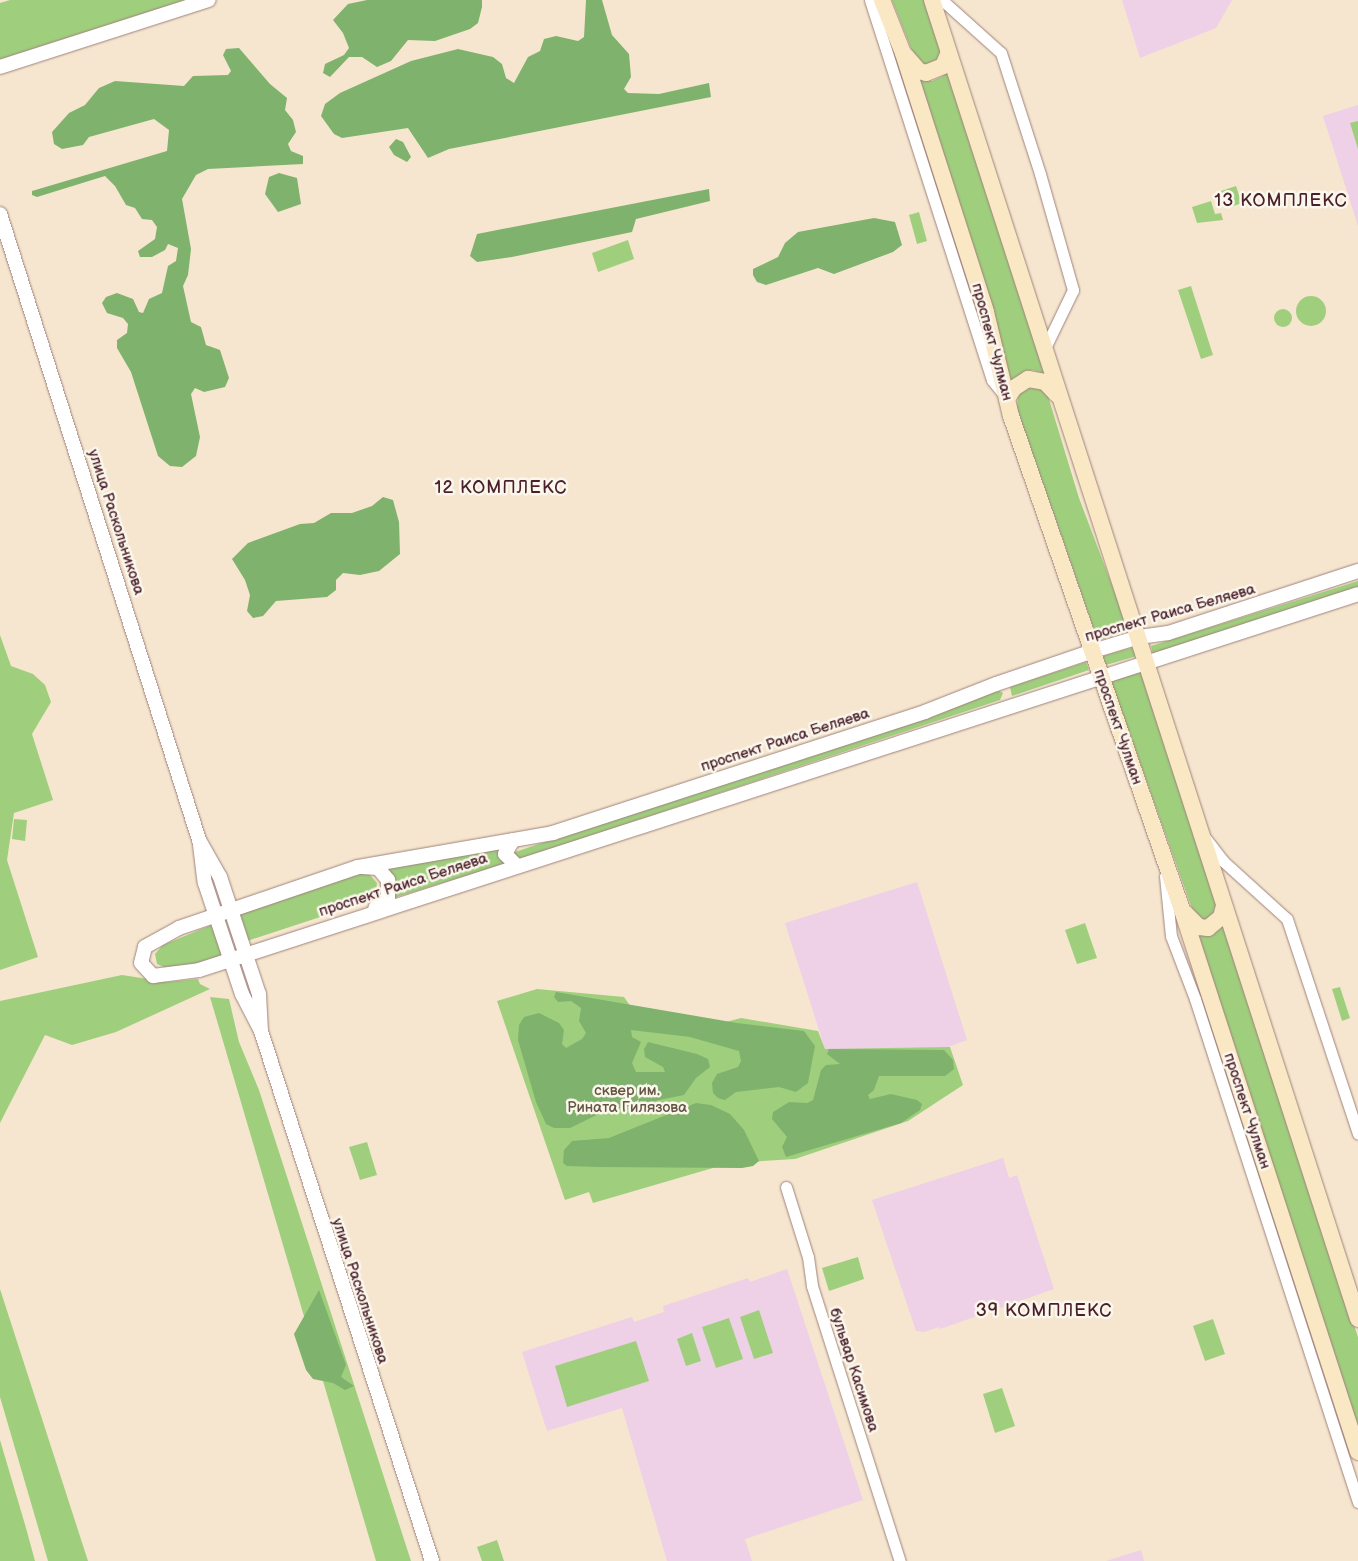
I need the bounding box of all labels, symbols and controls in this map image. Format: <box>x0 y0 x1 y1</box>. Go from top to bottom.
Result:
district label: 13 КОМПЛЕКС <box>1213 190 1349 212</box>
street label: проспект Чулман <box>968 281 1016 403</box>
street label: улица Раскольникова <box>84 447 148 597</box>
district label: 12 КОМПЛЕКС <box>433 477 569 499</box>
street label: проспект Раиса Беляева <box>1083 580 1257 646</box>
street label: проспект Чулман <box>1090 667 1146 787</box>
street label: проспект Раиса Беляева <box>699 704 871 776</box>
street label: проспект Раиса Беляева <box>317 849 489 921</box>
street label: проспект Чулман <box>1220 1051 1274 1171</box>
park label: сквер им. Рината Гилязова <box>567 1081 687 1116</box>
street label: улица Раскольникова <box>328 1216 392 1366</box>
district label: 39 КОМПЛЕКС <box>974 1300 1114 1322</box>
street label: бульвар Касимова <box>826 1306 882 1434</box>

